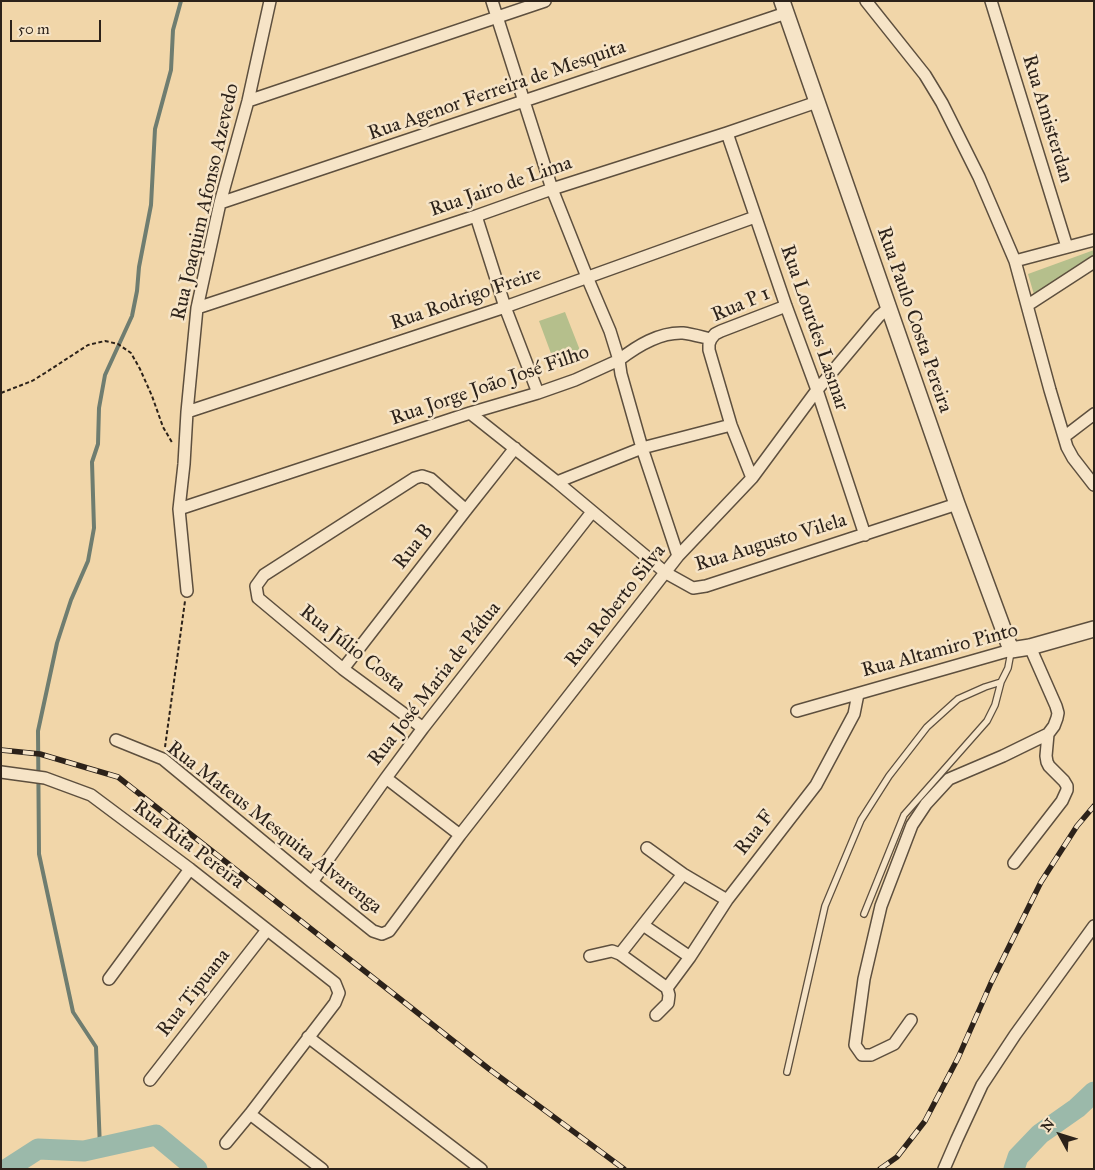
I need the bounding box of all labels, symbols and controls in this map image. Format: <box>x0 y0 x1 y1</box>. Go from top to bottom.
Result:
scale bar <box>12 10 104 42</box>
text: 50 m <box>18 20 50 38</box>
street label: Rua Agenor Ferreira de Mesquita <box>365 36 629 146</box>
street label: Rua Amisterdan <box>1016 52 1078 186</box>
street label: Rua Joaquim Afonso Azevedo <box>167 81 245 323</box>
street label: Rua Jairo de Lima <box>427 151 575 223</box>
street label: Rua Paulo Costa Pereira <box>871 224 957 416</box>
street label: Rua Lourdes Lasmar <box>774 242 854 414</box>
street label: Rua Rodrigo Freire <box>387 262 545 336</box>
street label: Rua P 1 <box>708 282 774 328</box>
street label: Rua Jorge João José Filho <box>387 341 593 431</box>
street label: Rua Augusto Vilela <box>692 509 850 577</box>
street label: Rua B <box>389 520 439 574</box>
street label: Rua Roberto Silva <box>561 540 671 672</box>
street label: Rua José Maria de Pádua <box>364 597 506 771</box>
street label: Rua Júlio Costa <box>294 600 410 698</box>
street label: Rua Altamiro Pinto <box>859 619 1021 683</box>
street label: Rua Mateus Mesquita Alvarenga <box>162 737 386 919</box>
street label: Rua Rita Pereira <box>128 795 248 895</box>
street label: Rua F <box>730 806 780 860</box>
street label: Rua Tipuana <box>152 944 236 1042</box>
north arrow <box>1035 1110 1085 1160</box>
text: N <box>1038 1115 1058 1135</box>

